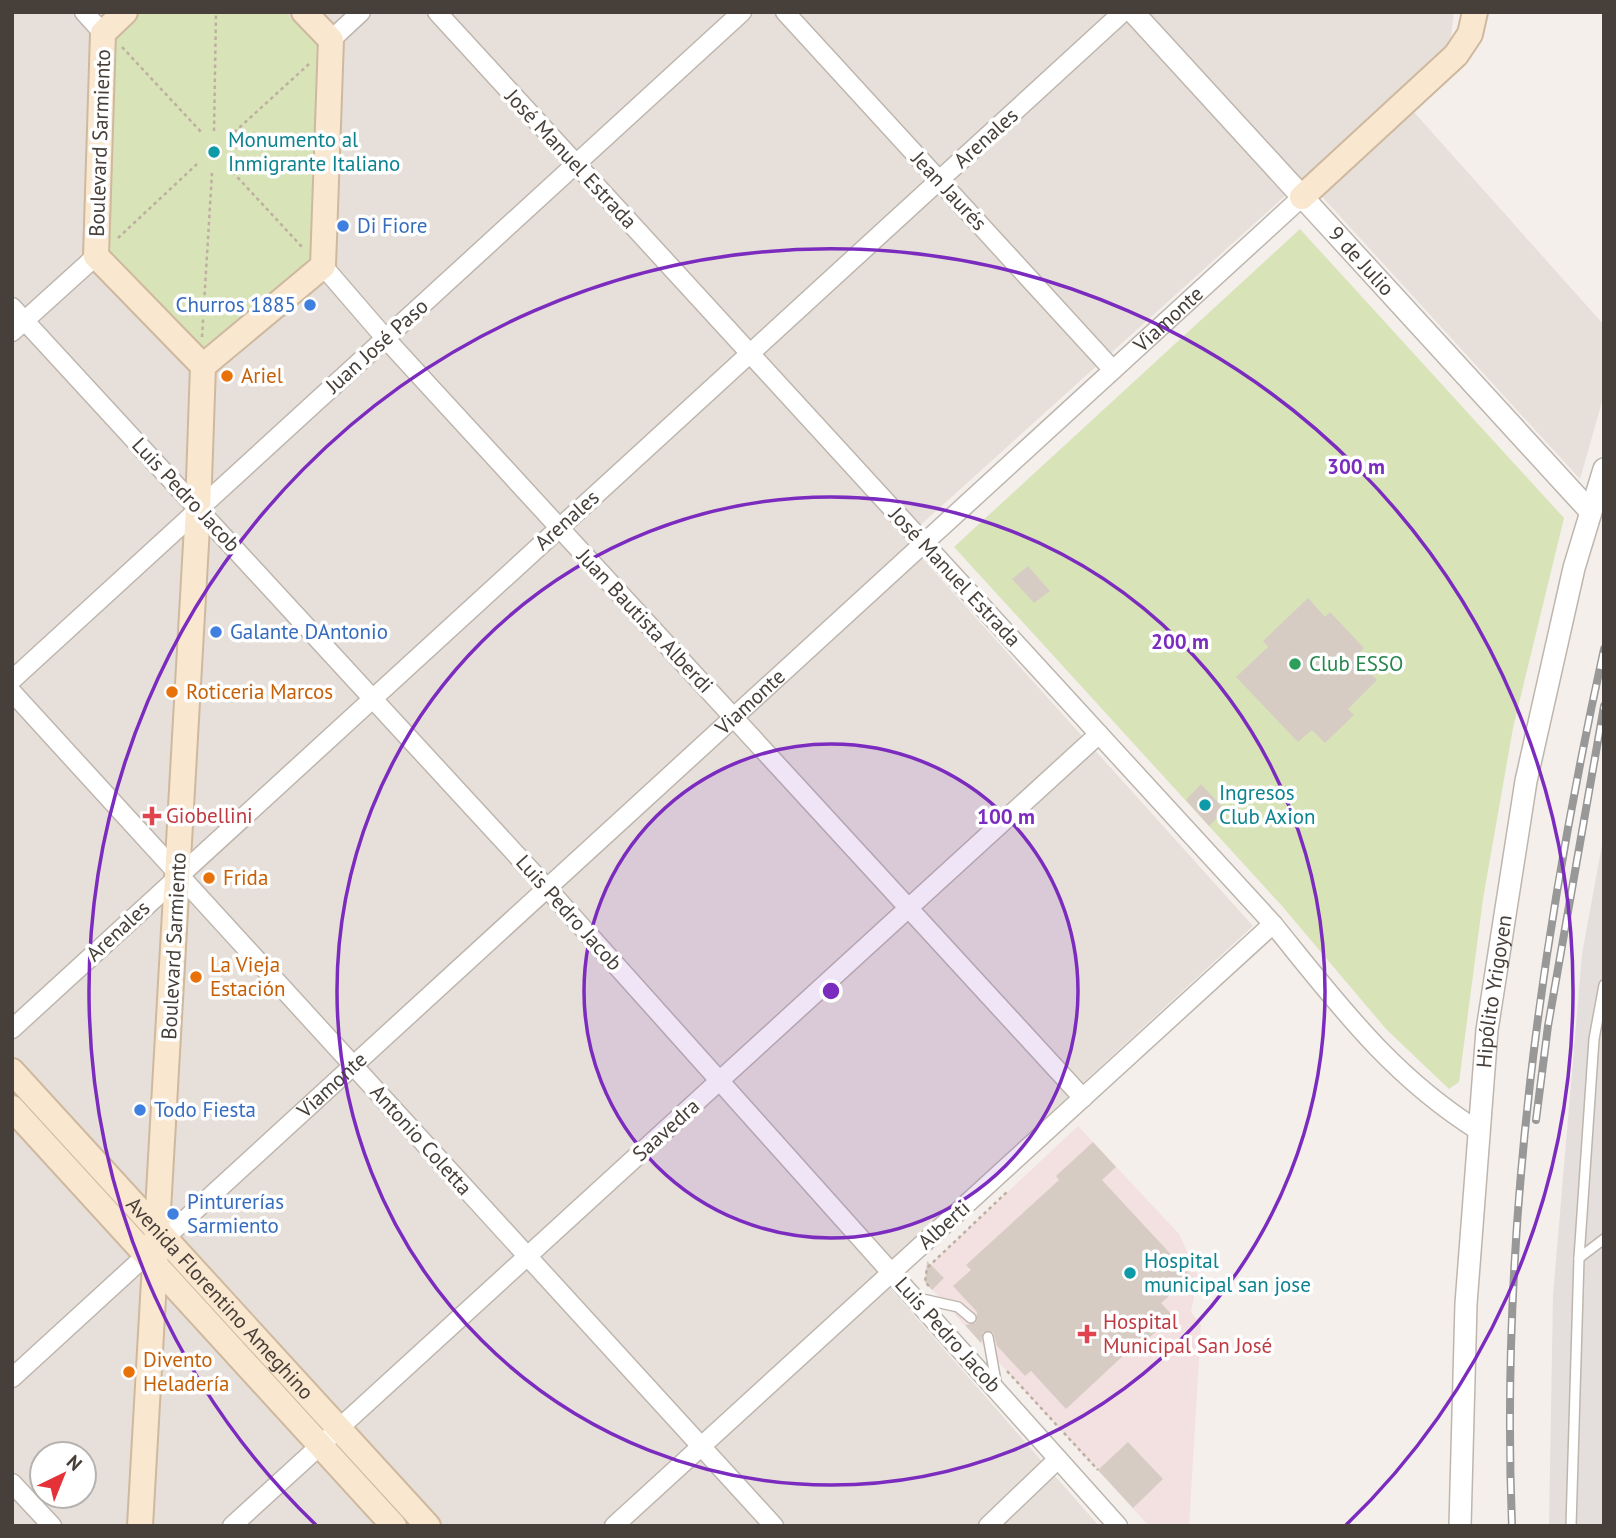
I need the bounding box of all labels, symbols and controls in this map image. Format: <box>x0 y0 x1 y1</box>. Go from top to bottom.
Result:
street label: Boulevard Sarmiento <box>83 49 116 237</box>
street label: José Manuel Estrada <box>499 82 643 234</box>
street label: Arenales <box>948 102 1024 174</box>
place label: Monumento al Inmigrante Italiano <box>228 126 400 177</box>
marker: Monumento al Inmigrante Italiano <box>206 144 222 160</box>
street label: Jean Jaurés <box>905 145 993 236</box>
place label: Di Fiore <box>357 212 428 239</box>
marker: Di Fiore <box>335 218 351 234</box>
street label: 9 de Julio <box>1323 220 1400 301</box>
street label: Viamonte <box>1127 280 1209 358</box>
place label: Churros 1885 <box>175 291 296 318</box>
street label: Juan José Paso <box>319 292 434 399</box>
marker: Churros 1885 <box>302 297 318 313</box>
place label: Ariel <box>241 362 283 389</box>
marker: Ariel <box>219 368 235 384</box>
street label: Luis Pedro Jacob <box>126 432 246 558</box>
text: 300 m <box>1327 453 1385 480</box>
street label: Arenales <box>529 484 605 556</box>
street label: José Manuel Estrada <box>883 500 1027 652</box>
street label: Juan Bautista Alberdi <box>571 542 719 698</box>
place label: Galante DAntonio <box>230 618 388 645</box>
marker: Galante DAntonio <box>208 624 224 640</box>
text: 200 m <box>1151 628 1209 655</box>
place label: Club ESSO <box>1309 650 1403 677</box>
marker: Club ESSO <box>1287 656 1303 672</box>
street label: Viamonte <box>709 663 791 741</box>
place label: Roticeria Marcos <box>186 678 333 705</box>
marker: Roticeria Marcos <box>164 684 180 700</box>
place label: Ingresos Club Axion <box>1219 779 1316 830</box>
marker: Ingresos Club Axion <box>1197 797 1213 813</box>
place label: Giobellini <box>166 802 253 829</box>
text: 100 m <box>977 803 1035 830</box>
marker: Giobellini <box>144 808 160 824</box>
street label: Luis Pedro Jacob <box>510 849 629 976</box>
street label: Boulevard Sarmiento <box>155 852 192 1040</box>
place label: Frida <box>223 864 268 891</box>
marker: Frida <box>201 870 217 886</box>
street label: Arenales <box>80 894 155 967</box>
street label: Hipólito Yrigoyen <box>1470 913 1518 1069</box>
place label: La Vieja Estación <box>210 951 285 1002</box>
marker: La Vieja Estación <box>188 969 204 985</box>
centre of rings <box>819 979 843 1003</box>
street label: Viamonte <box>290 1046 372 1124</box>
street label: Antonio Coletta <box>365 1079 478 1201</box>
street label: Saavedra <box>626 1092 705 1167</box>
place label: Todo Fiesta <box>154 1096 256 1123</box>
marker: Todo Fiesta <box>132 1102 148 1118</box>
place label: Pinturerías Sarmiento <box>187 1188 284 1239</box>
street label: Avenida Florentino Ameghino <box>121 1191 320 1405</box>
street label: Alberti <box>912 1194 975 1255</box>
marker: Pinturerías Sarmiento <box>165 1206 181 1222</box>
place label: Hospital municipal san jose <box>1144 1247 1311 1298</box>
marker: Hospital municipal san jose <box>1122 1265 1138 1281</box>
street label: Luis Pedro Jacob <box>889 1271 1008 1398</box>
place label: Hospital Municipal San José <box>1103 1308 1272 1359</box>
marker: Hospital Municipal San José <box>1077 1324 1097 1344</box>
place label: Divento Heladería <box>143 1346 229 1397</box>
marker: Divento Heladería <box>121 1364 137 1380</box>
north arrow <box>28 1440 98 1510</box>
text: N <box>62 1450 87 1476</box>

